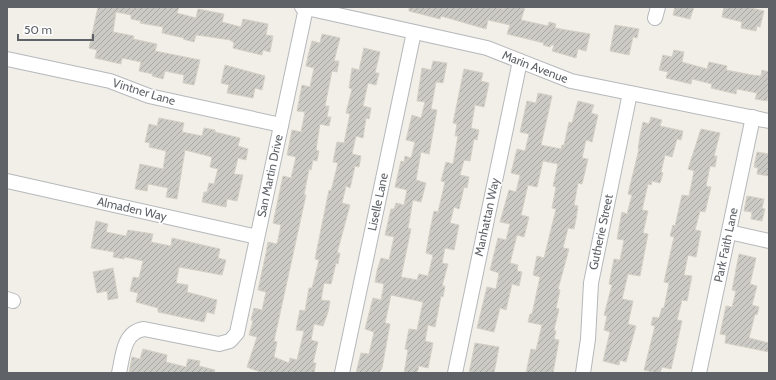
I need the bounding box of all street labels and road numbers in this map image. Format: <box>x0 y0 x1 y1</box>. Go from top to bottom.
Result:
street label: Marin Avenue <box>500 47 570 86</box>
street label: Vintner Lane <box>111 75 177 108</box>
street label: San Martin Drive <box>253 133 286 219</box>
street label: Liselle Lane <box>364 172 391 232</box>
street label: Manhattan Way <box>471 176 502 258</box>
street label: Almaden Way <box>96 193 168 224</box>
street label: Gutherie Street <box>585 193 616 271</box>
street label: Park Faith Lane <box>710 206 741 284</box>

